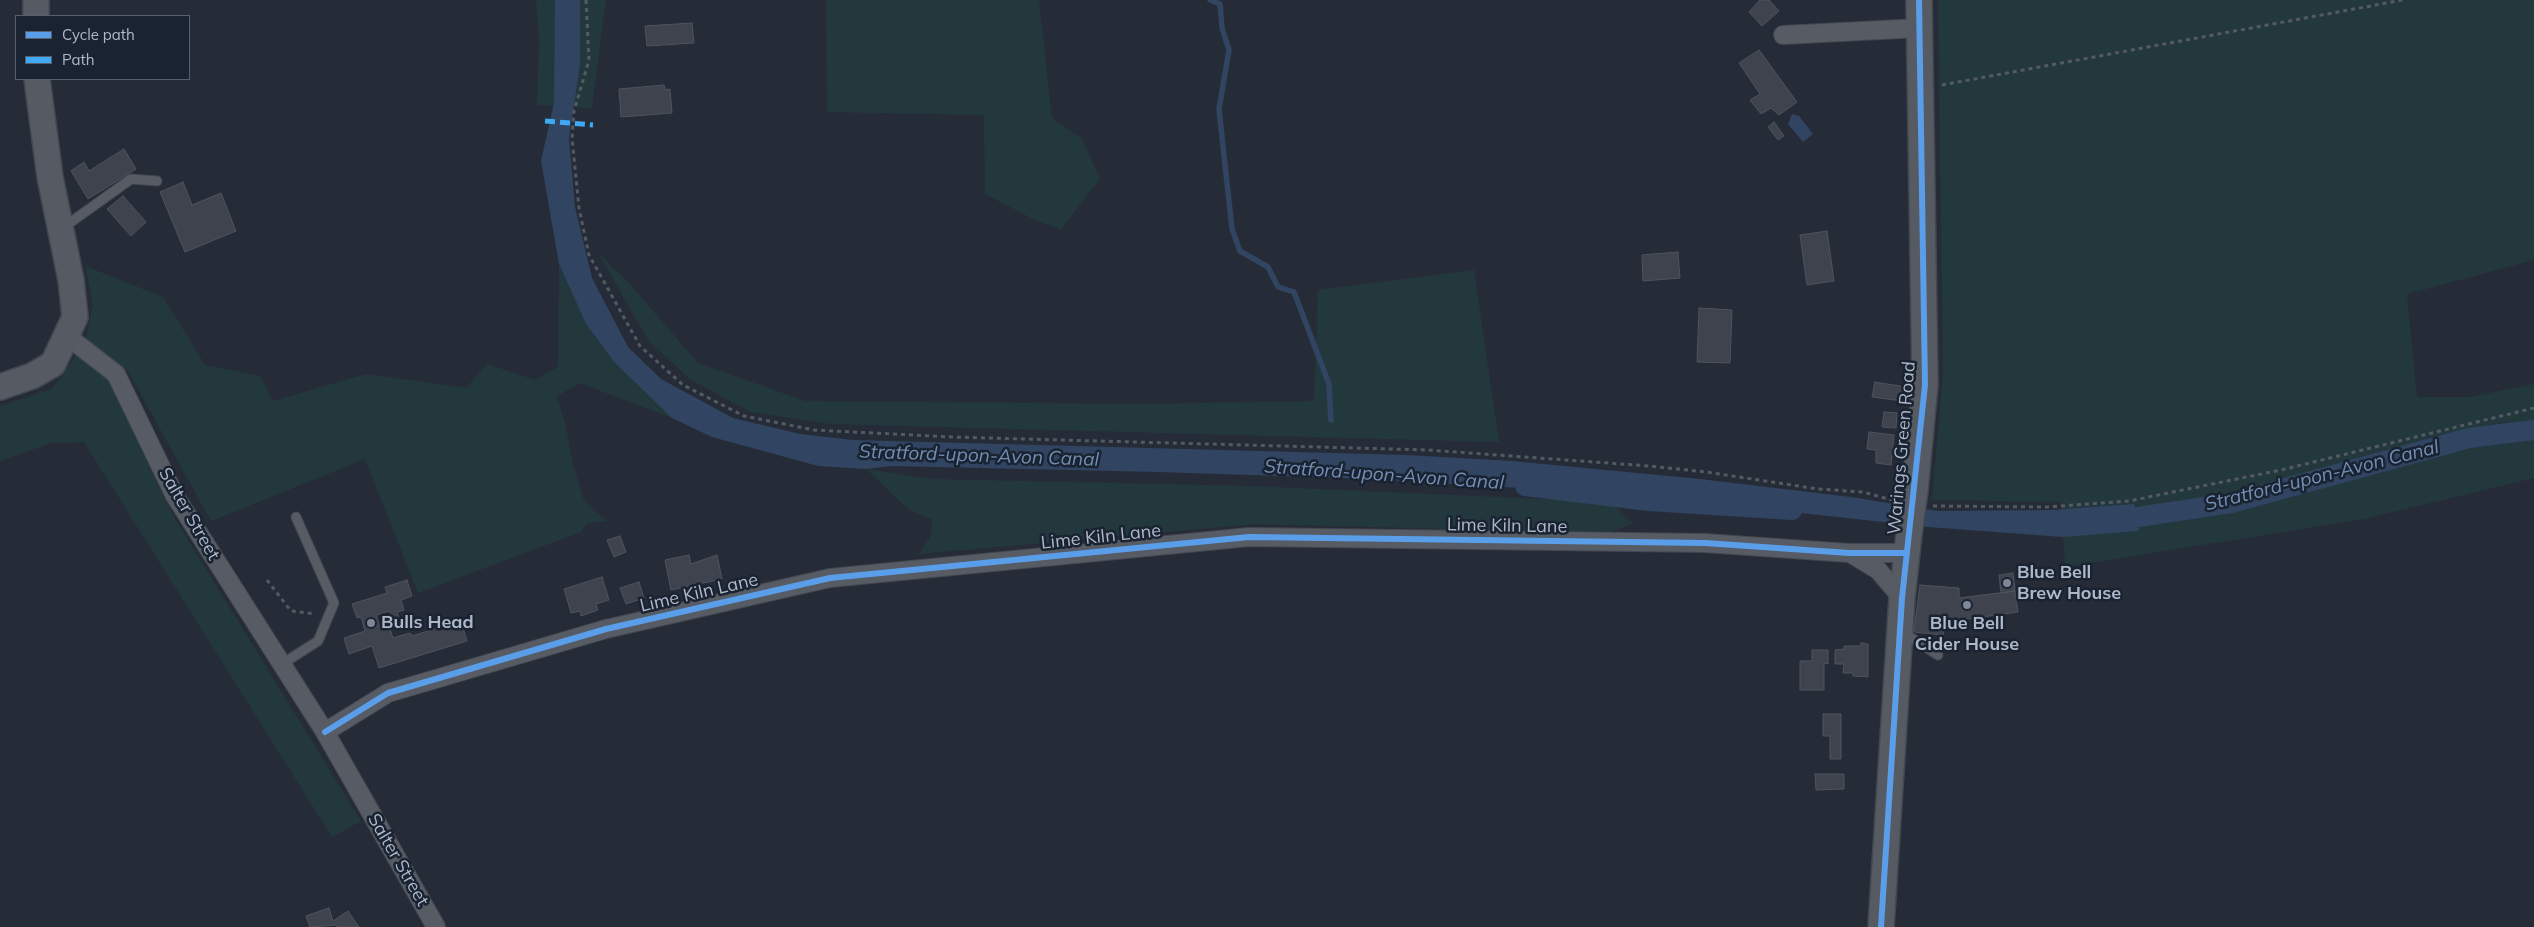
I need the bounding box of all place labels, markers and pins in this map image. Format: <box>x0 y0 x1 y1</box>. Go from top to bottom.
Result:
place label: Blue Bell Brew House <box>2017 562 2121 604</box>
marker: Blue Bell Brew House <box>2001 577 2013 589</box>
marker: Blue Bell Cider House <box>1961 599 1973 611</box>
place label: Bulls Head <box>381 612 474 634</box>
place label: Blue Bell Cider House <box>1915 613 2019 656</box>
marker: Bulls Head <box>365 617 377 629</box>

